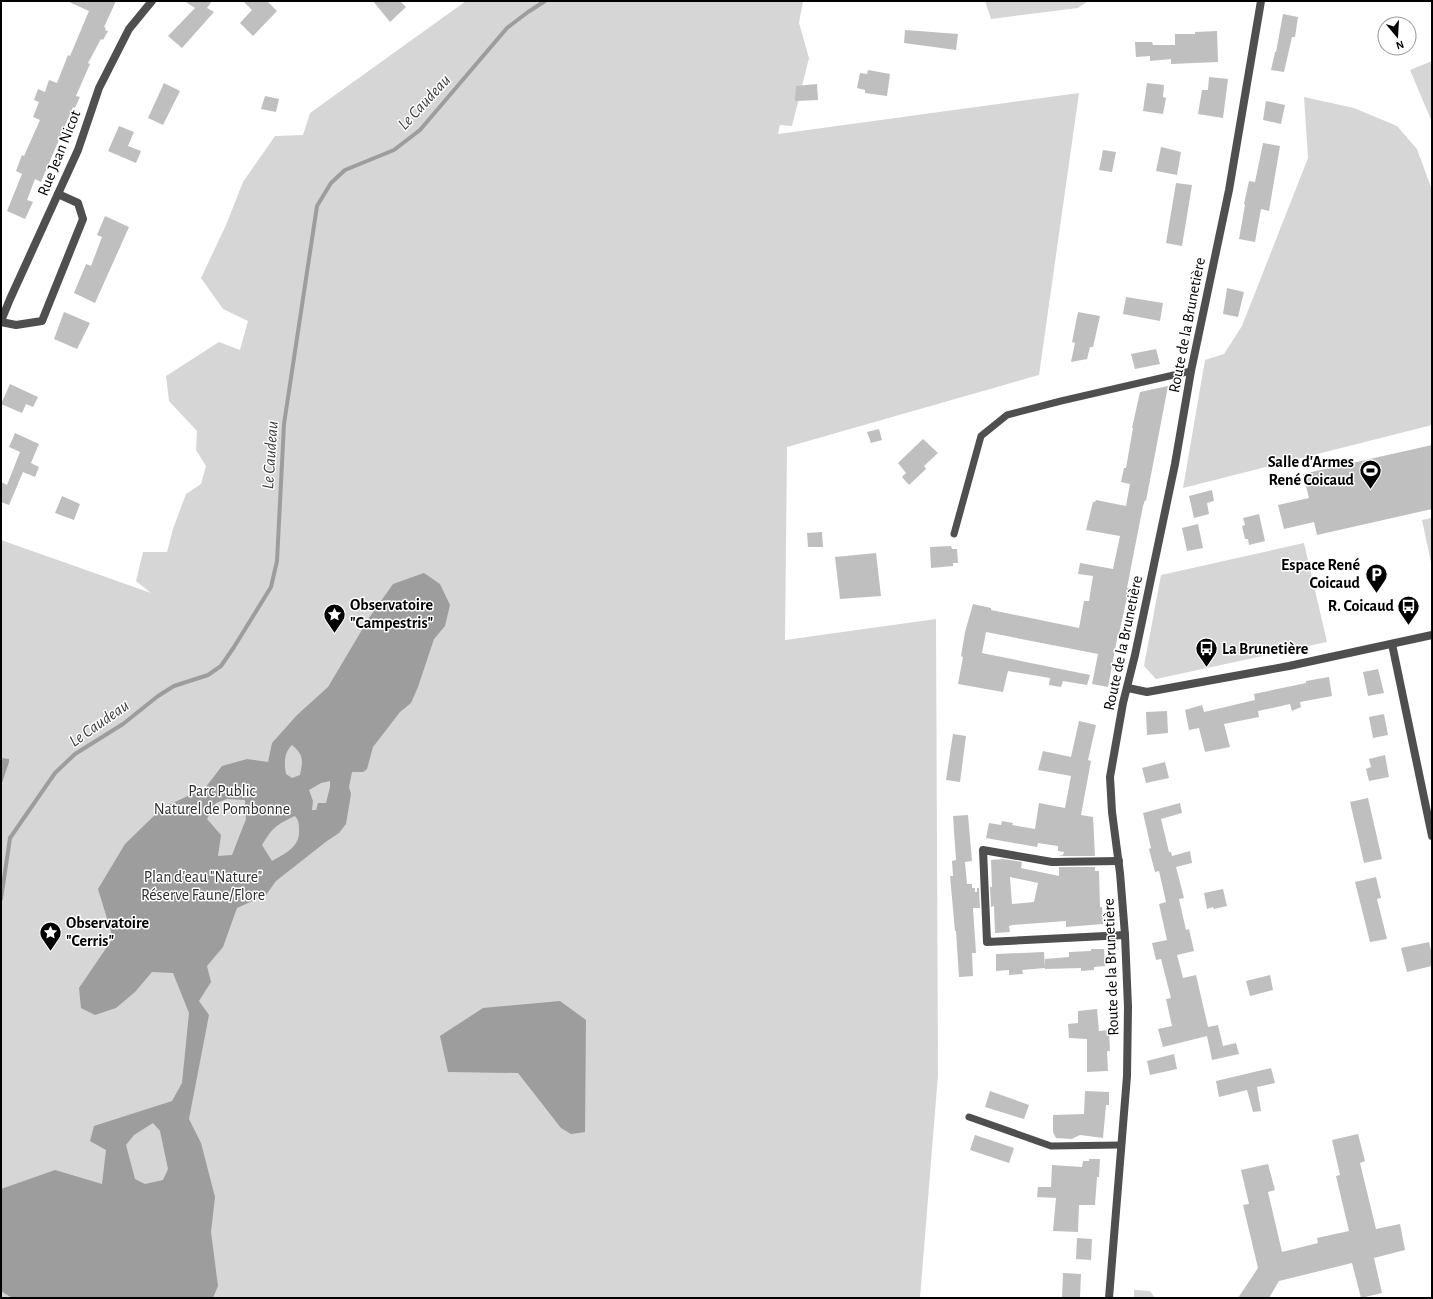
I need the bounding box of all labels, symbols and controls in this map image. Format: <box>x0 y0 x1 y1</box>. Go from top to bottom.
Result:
north arrow <box>1377 16 1417 56</box>
text: N <box>1395 39 1405 51</box>
water label: Le Caudeau <box>394 71 454 133</box>
street label: Rue Jean Nicot <box>35 108 83 198</box>
street label: Route de la Brunetière <box>1166 256 1208 394</box>
water label: Le Caudeau <box>259 420 281 490</box>
place label: Salle d'Armes René Coicaud <box>1268 454 1355 488</box>
sports icon: Salle d'Armes René Coicaud <box>1357 458 1383 491</box>
place label: Espace René Coicaud <box>1281 557 1361 591</box>
parking icon: Espace René Coicaud <box>1363 561 1389 594</box>
street label: Route de la Brunetière <box>1101 574 1145 712</box>
bus stop icon: R. Coicaud <box>1396 593 1422 626</box>
place label: Observatoire "Campestris" <box>350 597 434 631</box>
place label: R. Coicaud <box>1328 598 1395 614</box>
place icon: Observatoire "Campestris" <box>321 601 347 634</box>
bus stop icon: La Brunetière <box>1194 636 1220 669</box>
place label: La Brunetière <box>1222 641 1309 657</box>
water label: Le Caudeau <box>66 696 132 750</box>
park label: Parc Public Naturel de Pombonne <box>154 783 290 817</box>
park label: Plan d'eau "Nature" Réserve Faune/Flore <box>141 869 265 903</box>
street label: Route de la Brunetière <box>1101 898 1121 1036</box>
place label: Observatoire "Cerris" <box>66 915 150 949</box>
place icon: Observatoire "Cerris" <box>37 919 63 952</box>

